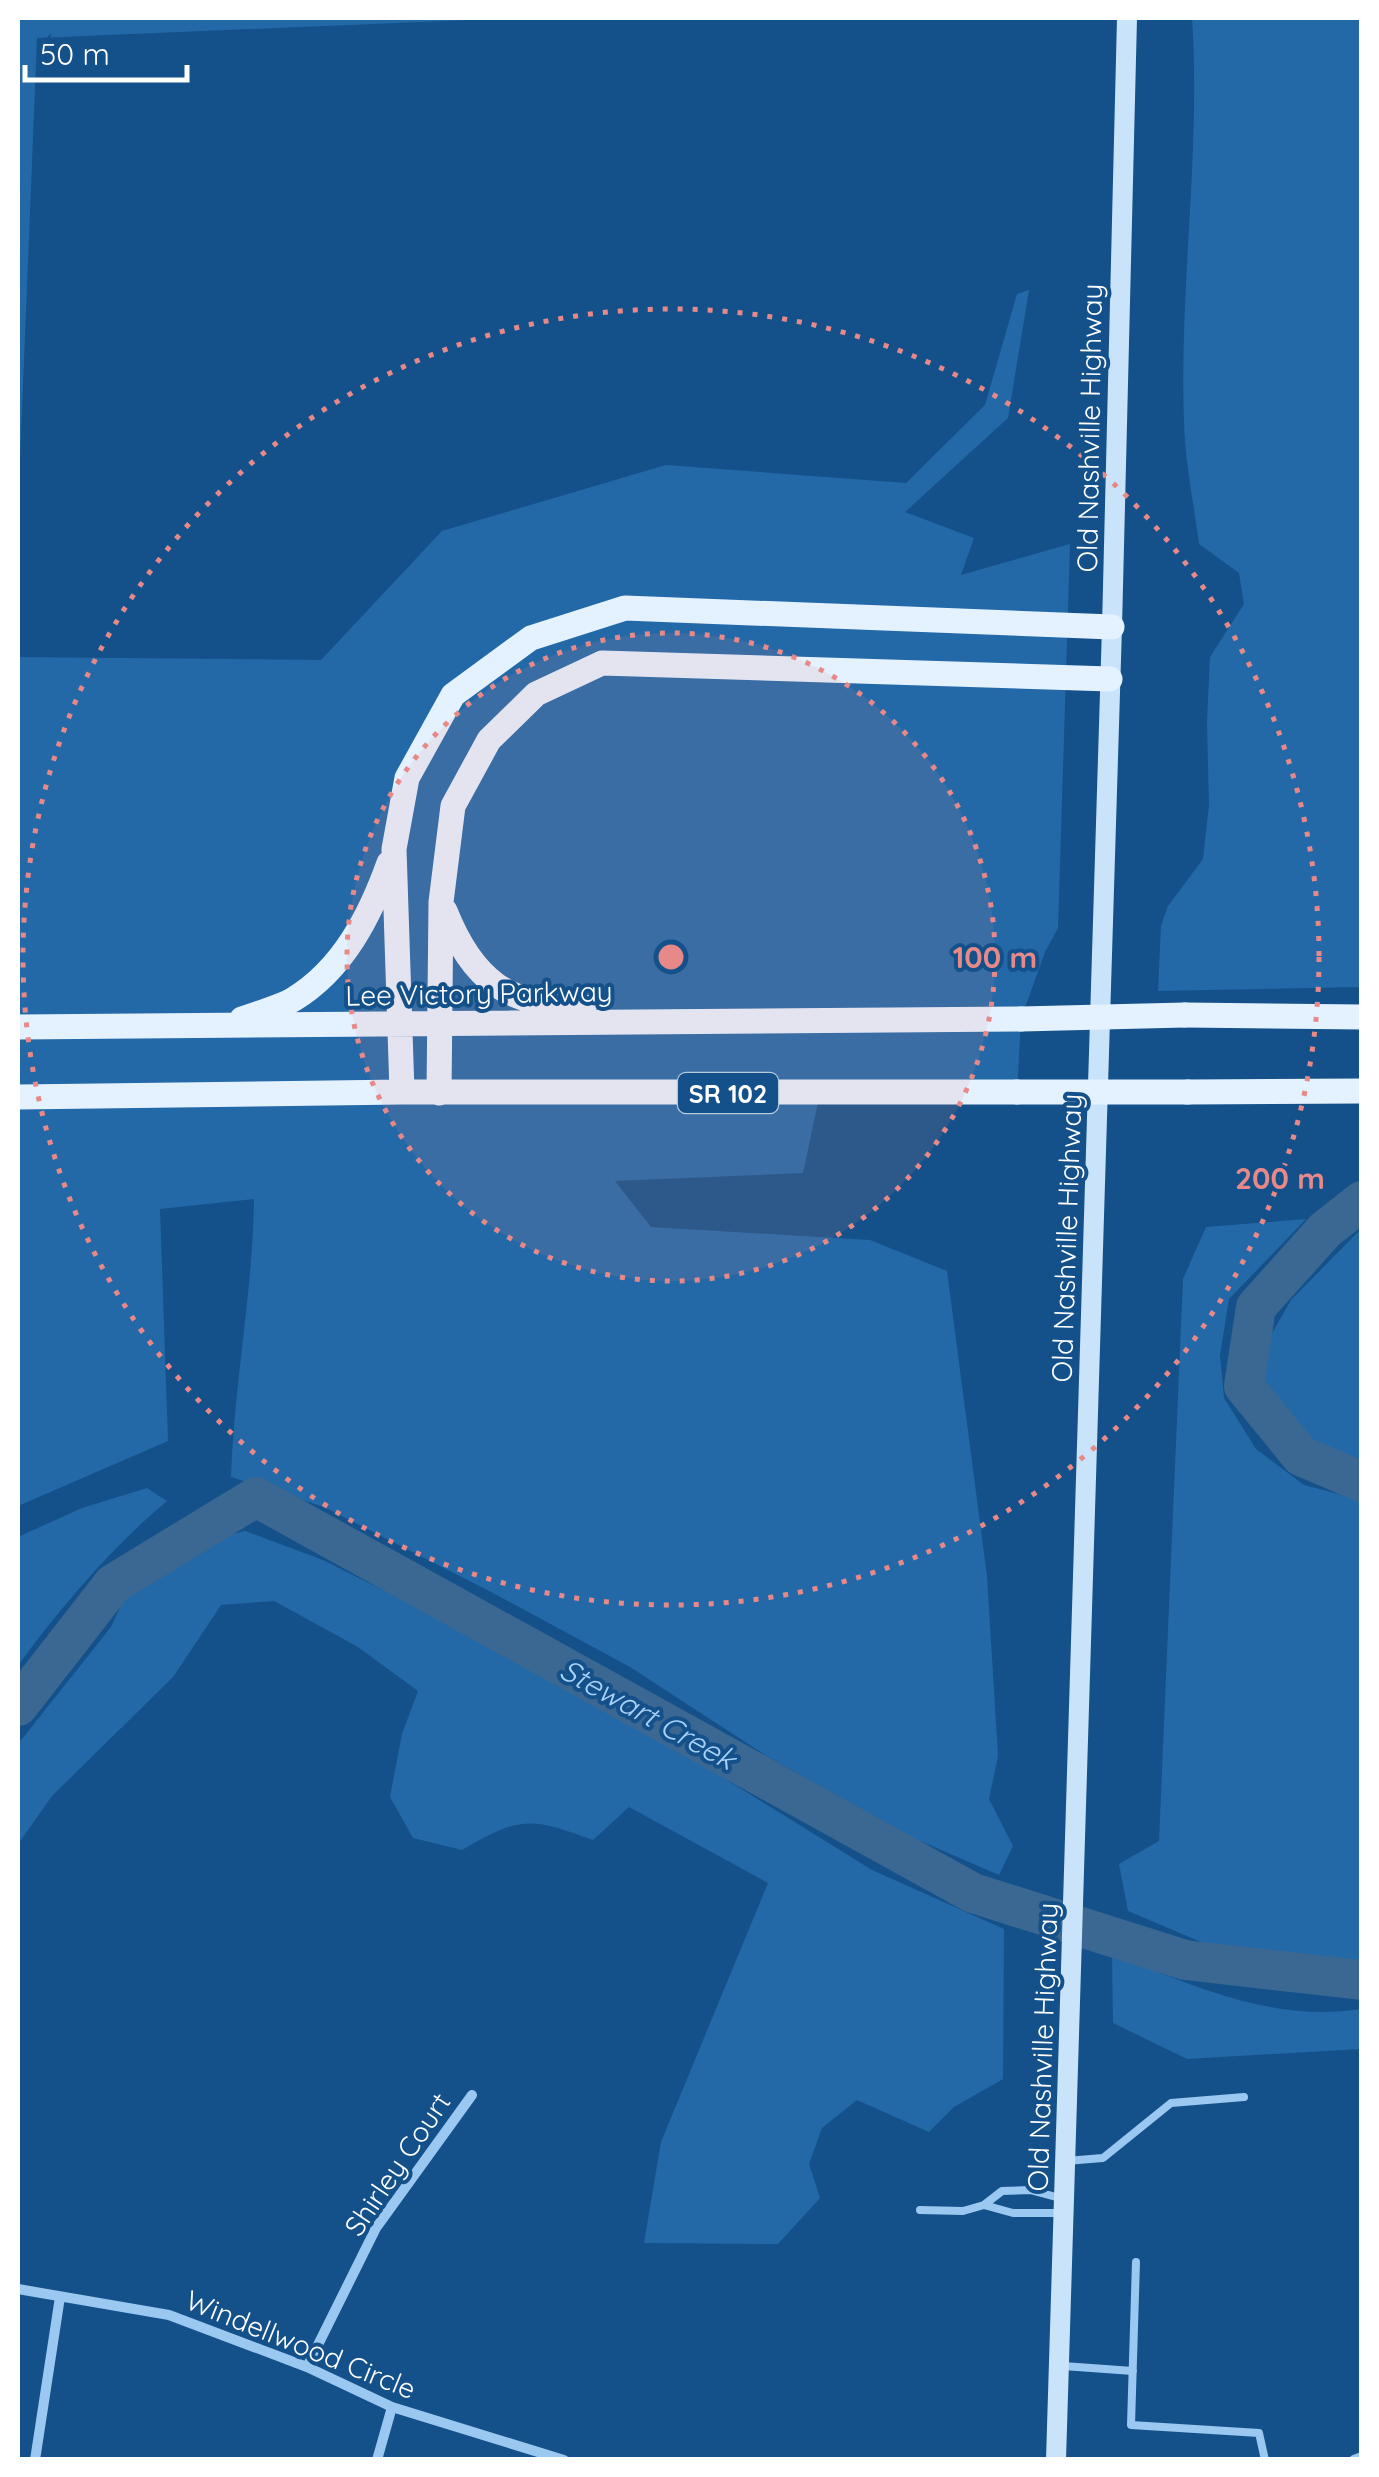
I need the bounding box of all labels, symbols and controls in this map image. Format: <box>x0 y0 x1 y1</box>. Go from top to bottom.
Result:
scale bar <box>25 20 188 82</box>
text: 50 m <box>40 35 110 73</box>
street label: Old Nashville Highway <box>1069 283 1109 573</box>
text: 100 m <box>953 938 1037 976</box>
centre of rings <box>653 939 689 975</box>
street label: Lee Victory Parkway <box>345 973 613 1013</box>
road number: SR 102 <box>678 1073 778 1113</box>
street label: Old Nashville Highway <box>1043 1093 1089 1383</box>
text: 200 m <box>1235 1159 1325 1197</box>
water label: Stewart Creek <box>553 1650 745 1779</box>
street label: Old Nashville Highway <box>1019 1902 1065 2192</box>
street label: Shirley Court <box>336 2086 458 2242</box>
street label: Windellwood Circle <box>181 2282 421 2406</box>

